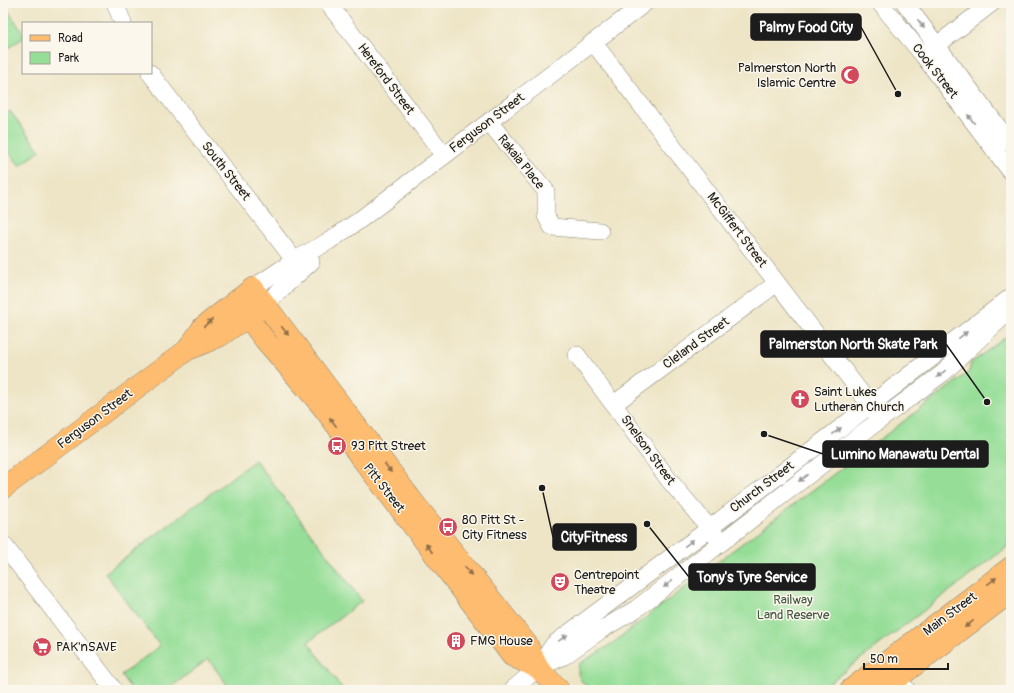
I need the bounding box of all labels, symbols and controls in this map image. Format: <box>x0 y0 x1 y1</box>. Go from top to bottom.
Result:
callout: Palmy Food City <box>751 14 861 40</box>
one-way arrow <box>917 18 925 29</box>
text: Palmy Food City <box>759 19 853 36</box>
legend <box>22 22 152 74</box>
text: Road <box>58 31 83 46</box>
street label: Hereford Street <box>354 40 418 118</box>
street label: Cook Street <box>909 40 962 102</box>
text: Park <box>58 51 79 66</box>
place label: Palmerston North Islamic Centre <box>738 60 837 91</box>
mosque icon: Palmerston North Islamic Centre <box>839 64 861 86</box>
street label: Ferguson Street <box>446 89 528 156</box>
one-way arrow <box>966 113 975 124</box>
street label: Rakaia Place <box>494 131 548 193</box>
street label: South Street <box>198 138 254 204</box>
street label: McGiffert Street <box>704 189 771 271</box>
street label: Cleland Street <box>660 313 733 372</box>
one-way arrow <box>203 318 213 327</box>
one-way arrow <box>280 325 289 336</box>
callout: Palmerston North Skate Park <box>761 331 946 357</box>
one-way arrow <box>957 331 968 339</box>
text: Palmerston North Skate Park <box>769 336 938 353</box>
one-way arrow <box>935 370 946 379</box>
place label: Saint Lukes Lutheran Church <box>814 384 904 415</box>
street label: Ferguson Street <box>54 385 136 452</box>
church icon: Saint Lukes Lutheran Church <box>789 388 811 410</box>
street label: Snelson Street <box>617 412 679 489</box>
one-way arrow <box>329 416 337 427</box>
one-way arrow <box>832 427 842 435</box>
bus stop icon: 93 Pitt Street <box>326 435 348 457</box>
place label: 93 Pitt Street <box>351 438 427 454</box>
callout: Lumino Manawatu Dental <box>823 441 988 467</box>
text: Lumino Manawatu Dental <box>831 446 979 463</box>
street label: Church Street <box>727 457 798 516</box>
street label: Pitt Street <box>360 460 409 516</box>
one-way arrow <box>383 463 392 474</box>
one-way arrow <box>798 474 809 483</box>
place label: 80 Pitt St - City Fitness <box>462 512 527 543</box>
bus stop icon: 80 Pitt St - City Fitness <box>437 516 459 538</box>
callout: CityFitness <box>553 524 636 550</box>
text: CityFitness <box>561 529 628 546</box>
one-way arrow <box>684 540 694 548</box>
one-way arrow <box>425 542 433 553</box>
callout: Tony's Tyre Service <box>689 564 815 590</box>
one-way arrow <box>463 565 472 576</box>
place label: Centrepoint Theatre <box>574 567 640 598</box>
text: Tony's Tyre Service <box>696 569 808 586</box>
theatre icon: Centrepoint Theatre <box>549 571 571 593</box>
one-way arrow <box>987 577 998 585</box>
one-way arrow <box>663 580 674 589</box>
street label: Main Street <box>920 588 981 639</box>
park label: Railway Land Reserve <box>757 592 830 623</box>
one-way arrow <box>963 620 974 629</box>
building icon: FMG House <box>445 630 467 652</box>
place label: FMG House <box>470 633 533 649</box>
one-way arrow <box>558 634 568 642</box>
supermarket icon: PAK'nSAVE <box>31 636 53 658</box>
place label: PAK'nSAVE <box>56 639 117 655</box>
scale bar <box>864 645 948 671</box>
text: 50 m <box>870 652 898 667</box>

